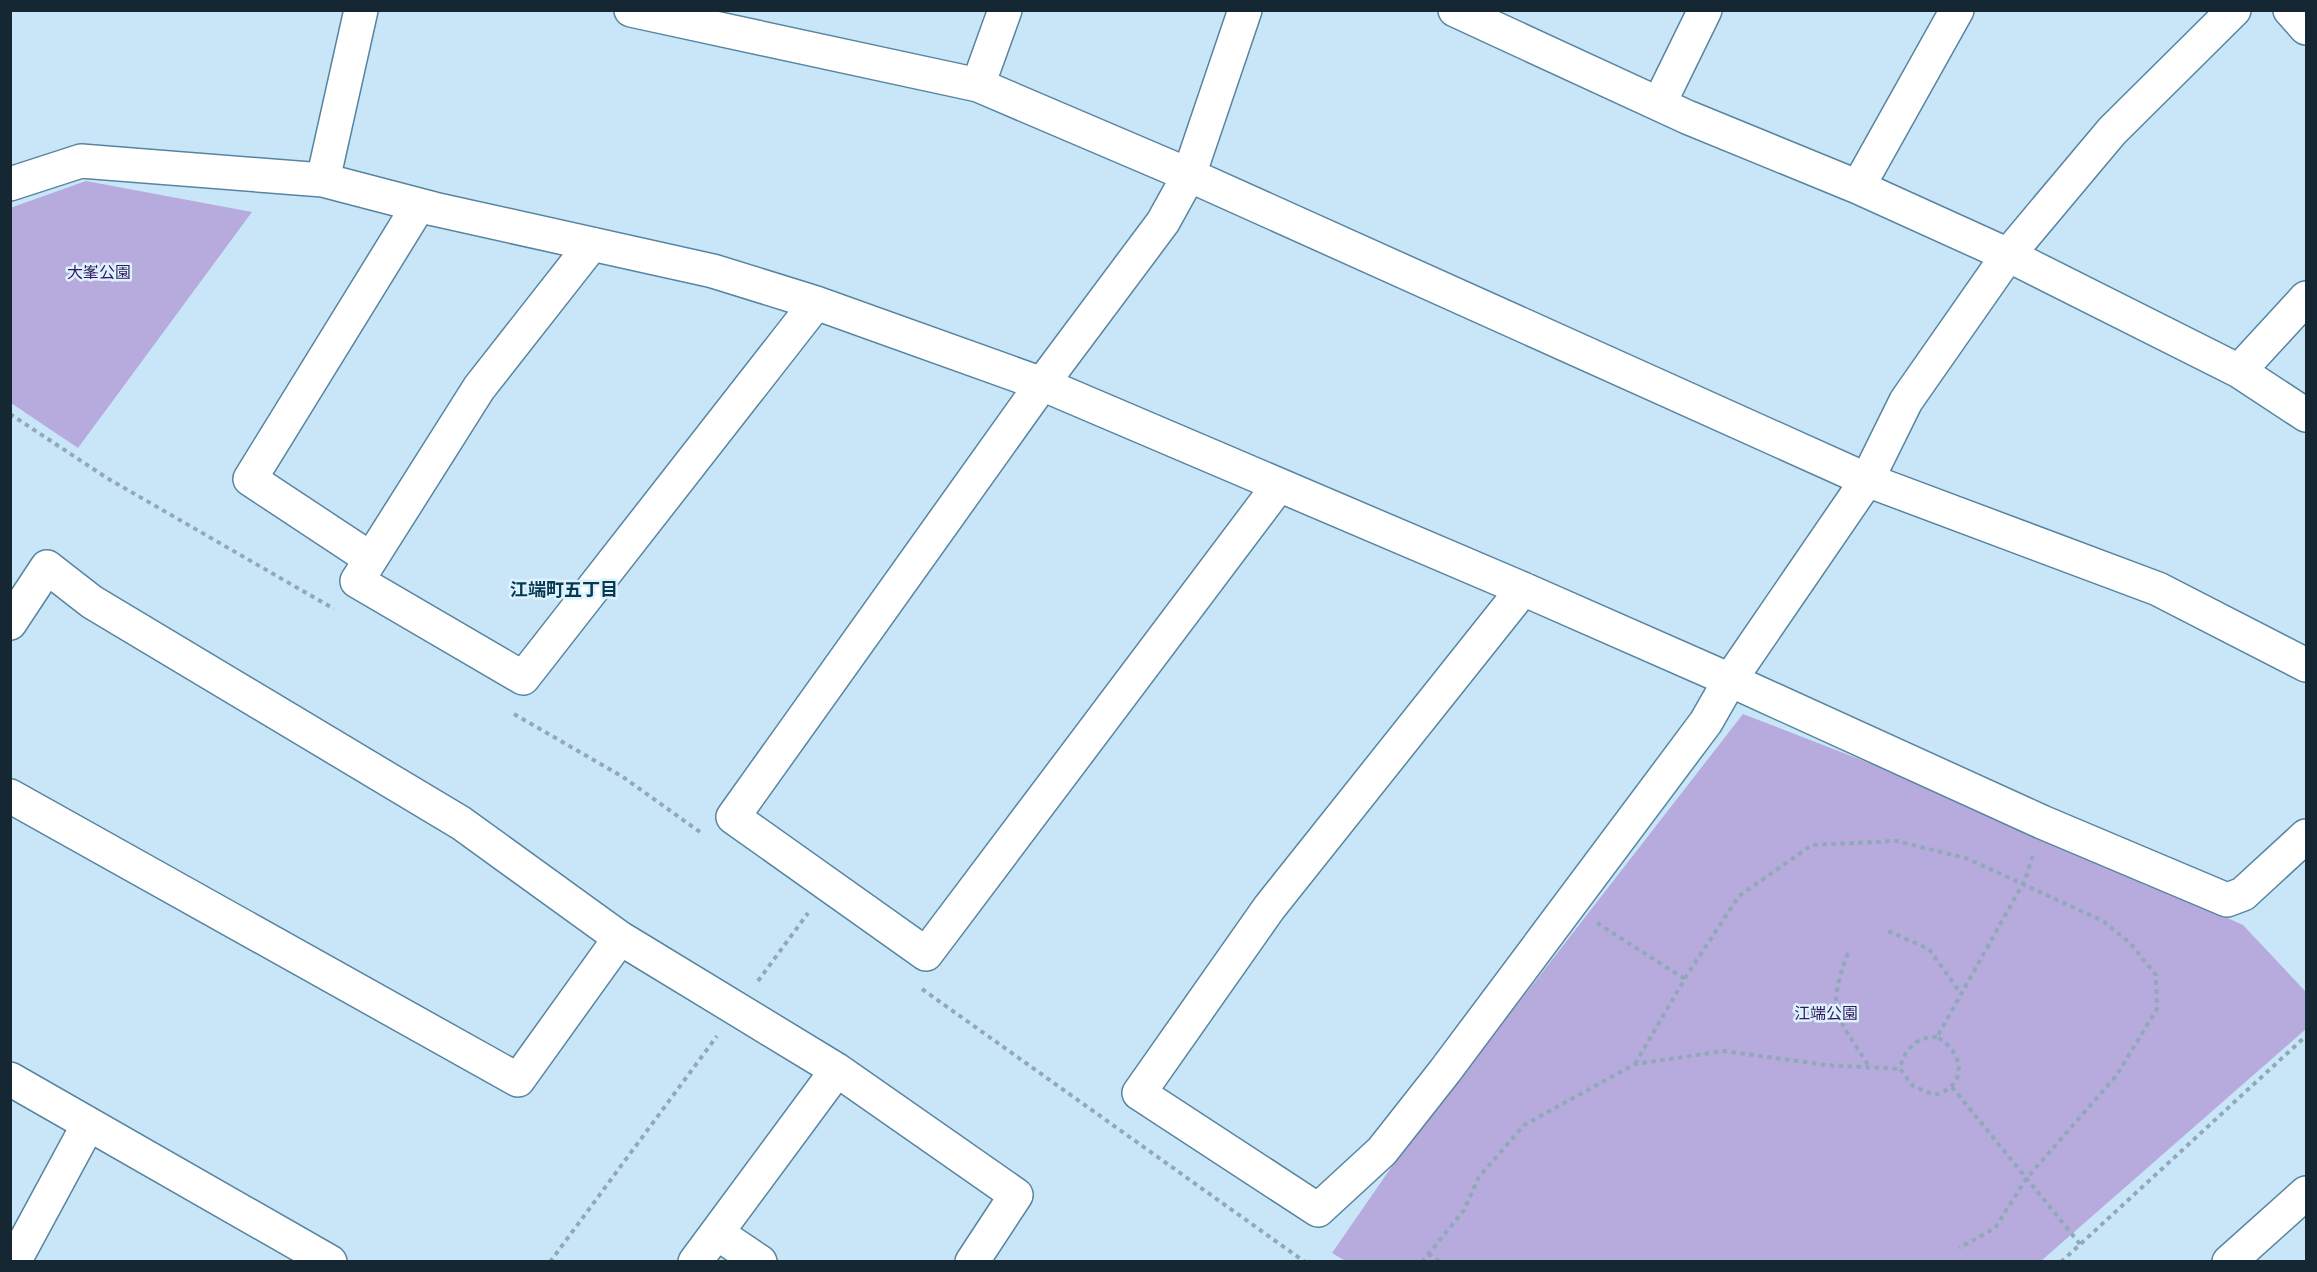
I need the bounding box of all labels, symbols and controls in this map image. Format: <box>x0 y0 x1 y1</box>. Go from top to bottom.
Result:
park label: 大峯公園 <box>67 264 131 281</box>
district label: 江端町五丁目 <box>510 580 618 600</box>
park label: 江端公園 <box>1794 1005 1858 1022</box>

